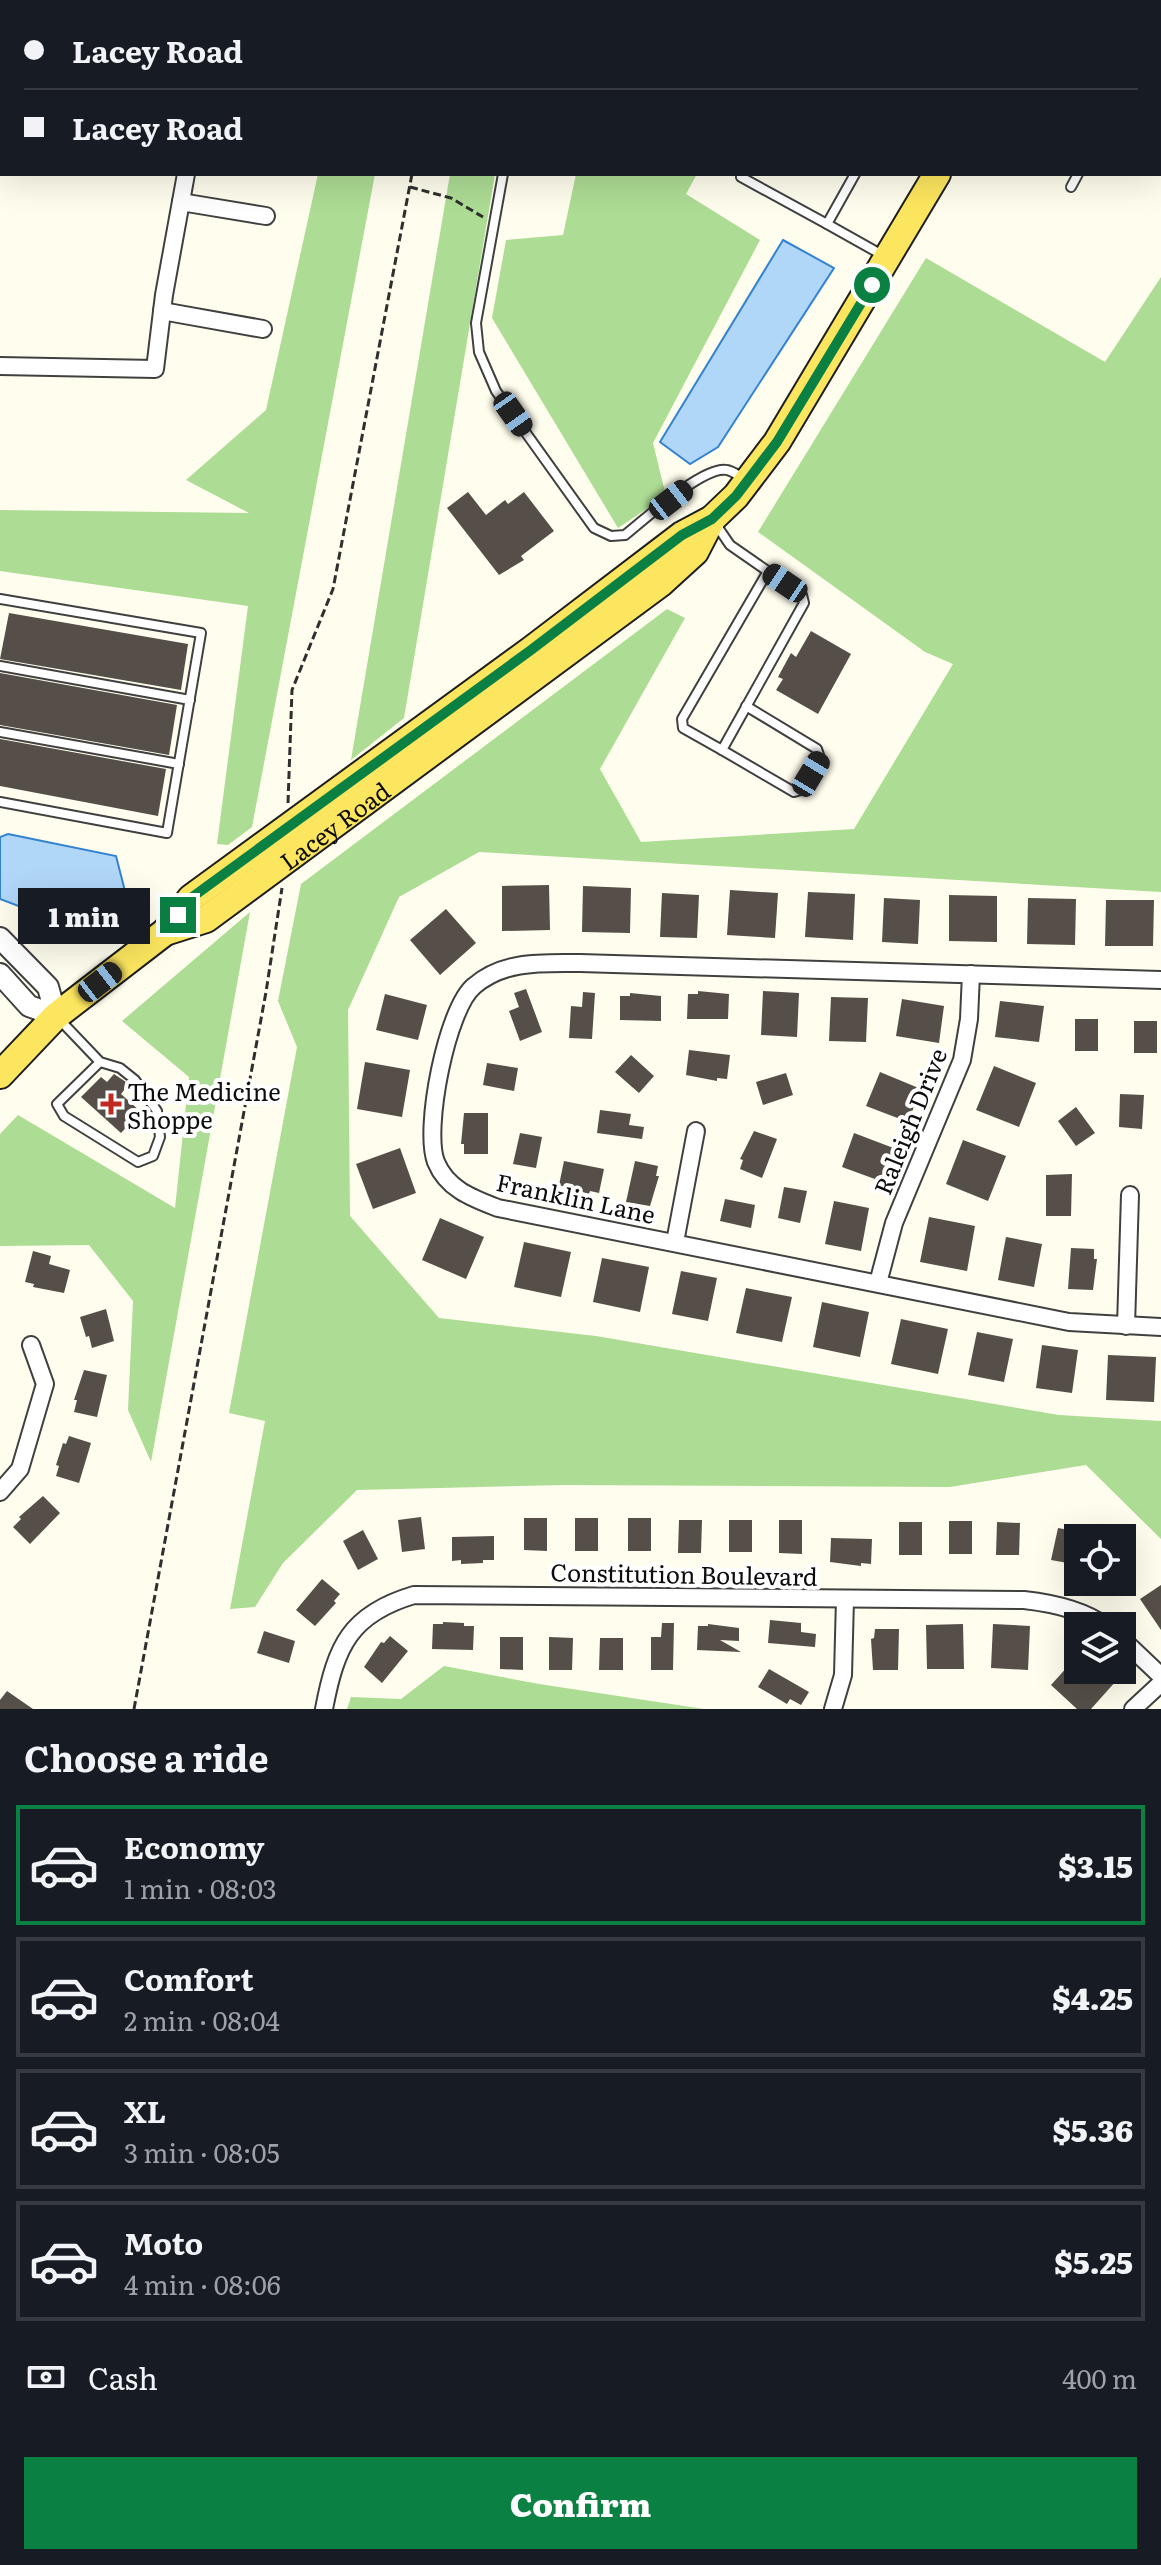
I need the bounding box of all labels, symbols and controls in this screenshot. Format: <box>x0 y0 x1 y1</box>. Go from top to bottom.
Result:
text: Lacey Road <box>72 28 243 72</box>
text: Lacey Road <box>72 105 243 149</box>
route start <box>854 267 890 303</box>
car <box>489 387 537 441</box>
car <box>645 476 697 524</box>
car <box>758 560 812 606</box>
car <box>788 747 834 801</box>
street label: Lacey Road <box>272 772 396 877</box>
callout: 1 min <box>18 887 150 943</box>
text: 1 min <box>49 896 119 935</box>
route end <box>160 897 196 933</box>
car <box>74 958 126 1006</box>
street label: Raleigh Drive <box>864 1043 954 1199</box>
place label: The Medicine Shoppe <box>127 1073 281 1136</box>
marker: The Medicine Shoppe <box>102 1095 120 1113</box>
street label: Franklin Lane <box>493 1163 659 1231</box>
map controls <box>1064 1524 1136 1684</box>
button: locate <box>1064 1524 1136 1596</box>
street label: Constitution Boulevard <box>550 1553 818 1593</box>
button: layers <box>1064 1612 1136 1684</box>
text: Choose a ride <box>24 1730 269 1783</box>
text: Economy <box>124 1824 264 1868</box>
icon: car <box>28 1829 100 1901</box>
text: $3.15 <box>1058 1843 1133 1887</box>
text: 1 min · 08:03 <box>124 1868 277 1907</box>
text: Comfort <box>124 1956 254 2000</box>
icon: car <box>28 1961 100 2033</box>
text: $4.25 <box>1052 1975 1133 2019</box>
text: 2 min · 08:04 <box>124 2000 280 2039</box>
text: XL <box>124 2088 166 2132</box>
icon: car <box>28 2093 100 2165</box>
text: $5.36 <box>1052 2107 1133 2151</box>
text: 3 min · 08:05 <box>124 2132 280 2171</box>
text: Moto <box>124 2220 203 2264</box>
icon: car <box>28 2225 100 2297</box>
text: $5.25 <box>1054 2239 1133 2283</box>
text: 4 min · 08:06 <box>124 2264 281 2303</box>
icon: cash <box>24 2355 68 2399</box>
text: Cash <box>88 2355 158 2399</box>
text: 400 m <box>1062 2358 1137 2397</box>
button: Confirm <box>24 2457 1137 2549</box>

